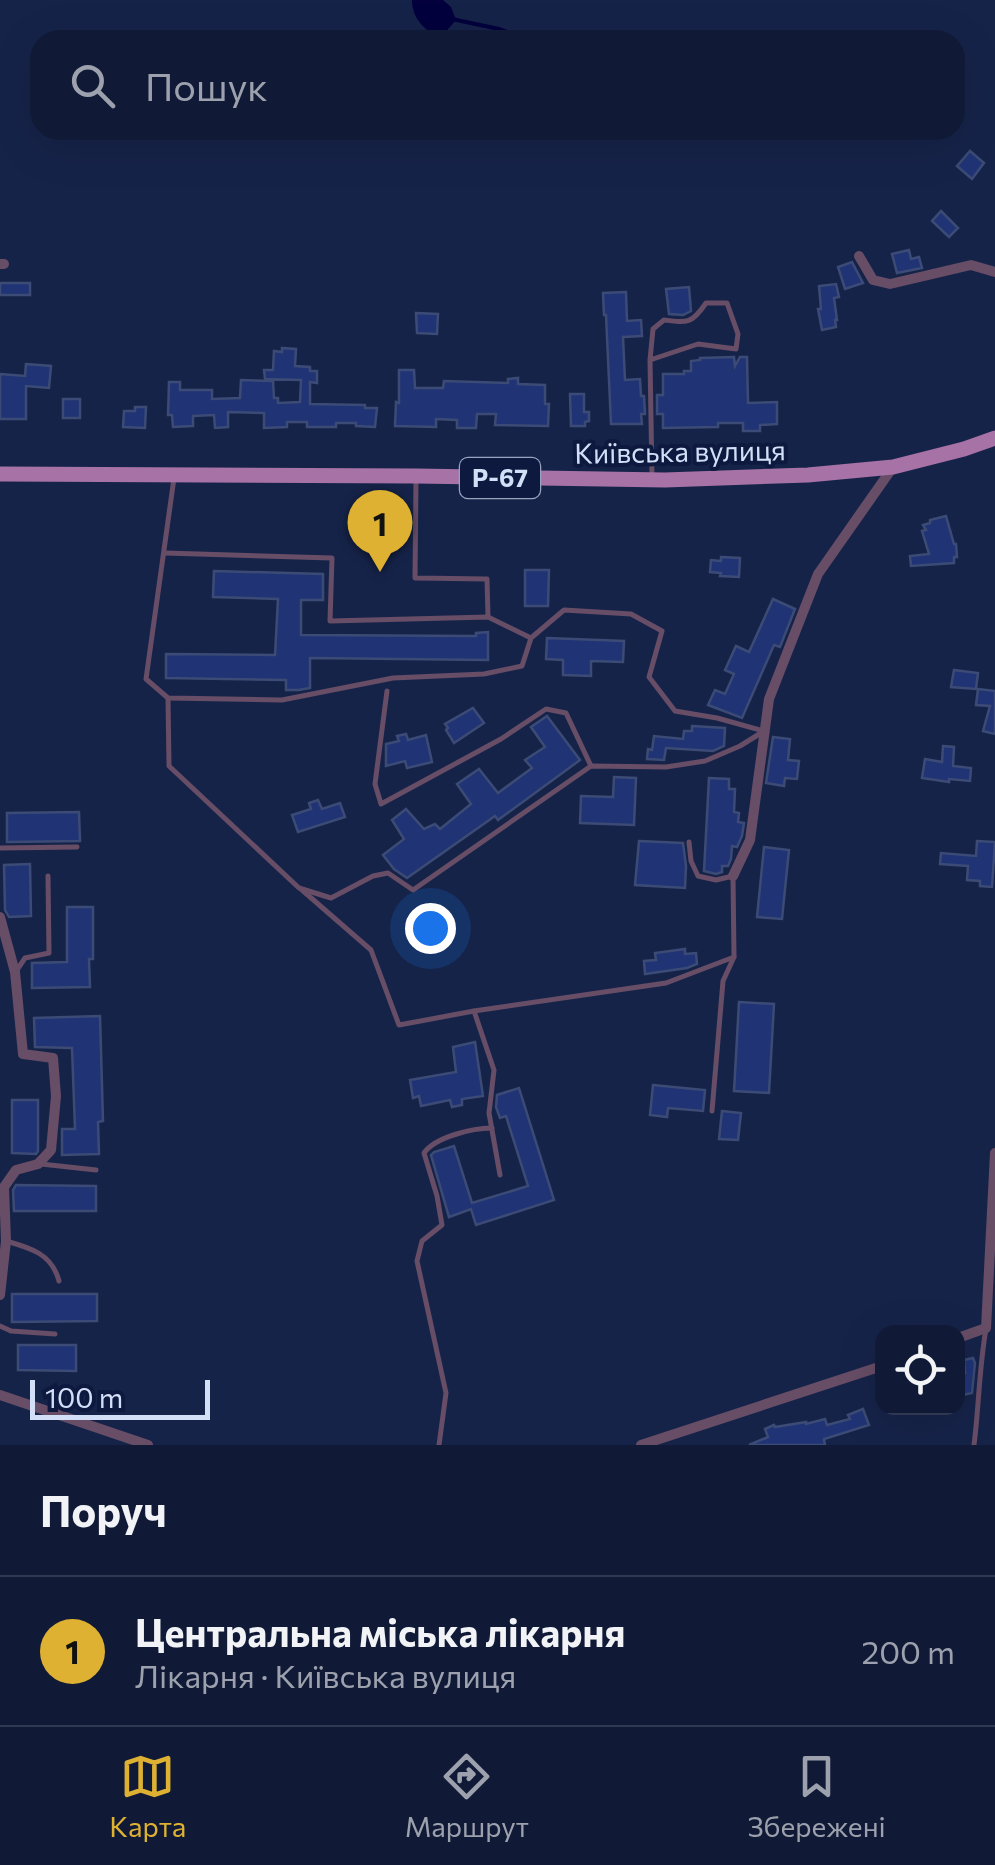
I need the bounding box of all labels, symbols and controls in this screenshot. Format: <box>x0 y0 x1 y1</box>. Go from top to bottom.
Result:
search box <box>30 30 965 140</box>
icon: search <box>65 58 120 113</box>
text: Пошук <box>145 62 268 109</box>
street label: Київська вулиця <box>574 432 786 470</box>
road number: Р-67 <box>460 458 540 498</box>
pin: 1 <box>348 490 412 572</box>
your location <box>405 903 456 954</box>
map controls <box>875 1325 965 1415</box>
button: locate <box>875 1325 965 1415</box>
scale bar <box>30 1375 210 1420</box>
text: 100 m <box>45 1380 123 1414</box>
text: Поруч <box>40 1484 167 1536</box>
text: Центральна міська лікарня <box>135 1608 626 1655</box>
text: 1 <box>65 1631 80 1671</box>
text: 200 m <box>862 1631 955 1671</box>
text: Лікарня · Київська вулиця <box>135 1655 516 1695</box>
tab: Карта <box>109 1749 186 1843</box>
tab: Маршрут <box>405 1749 529 1843</box>
tab: Збережені <box>747 1749 886 1843</box>

